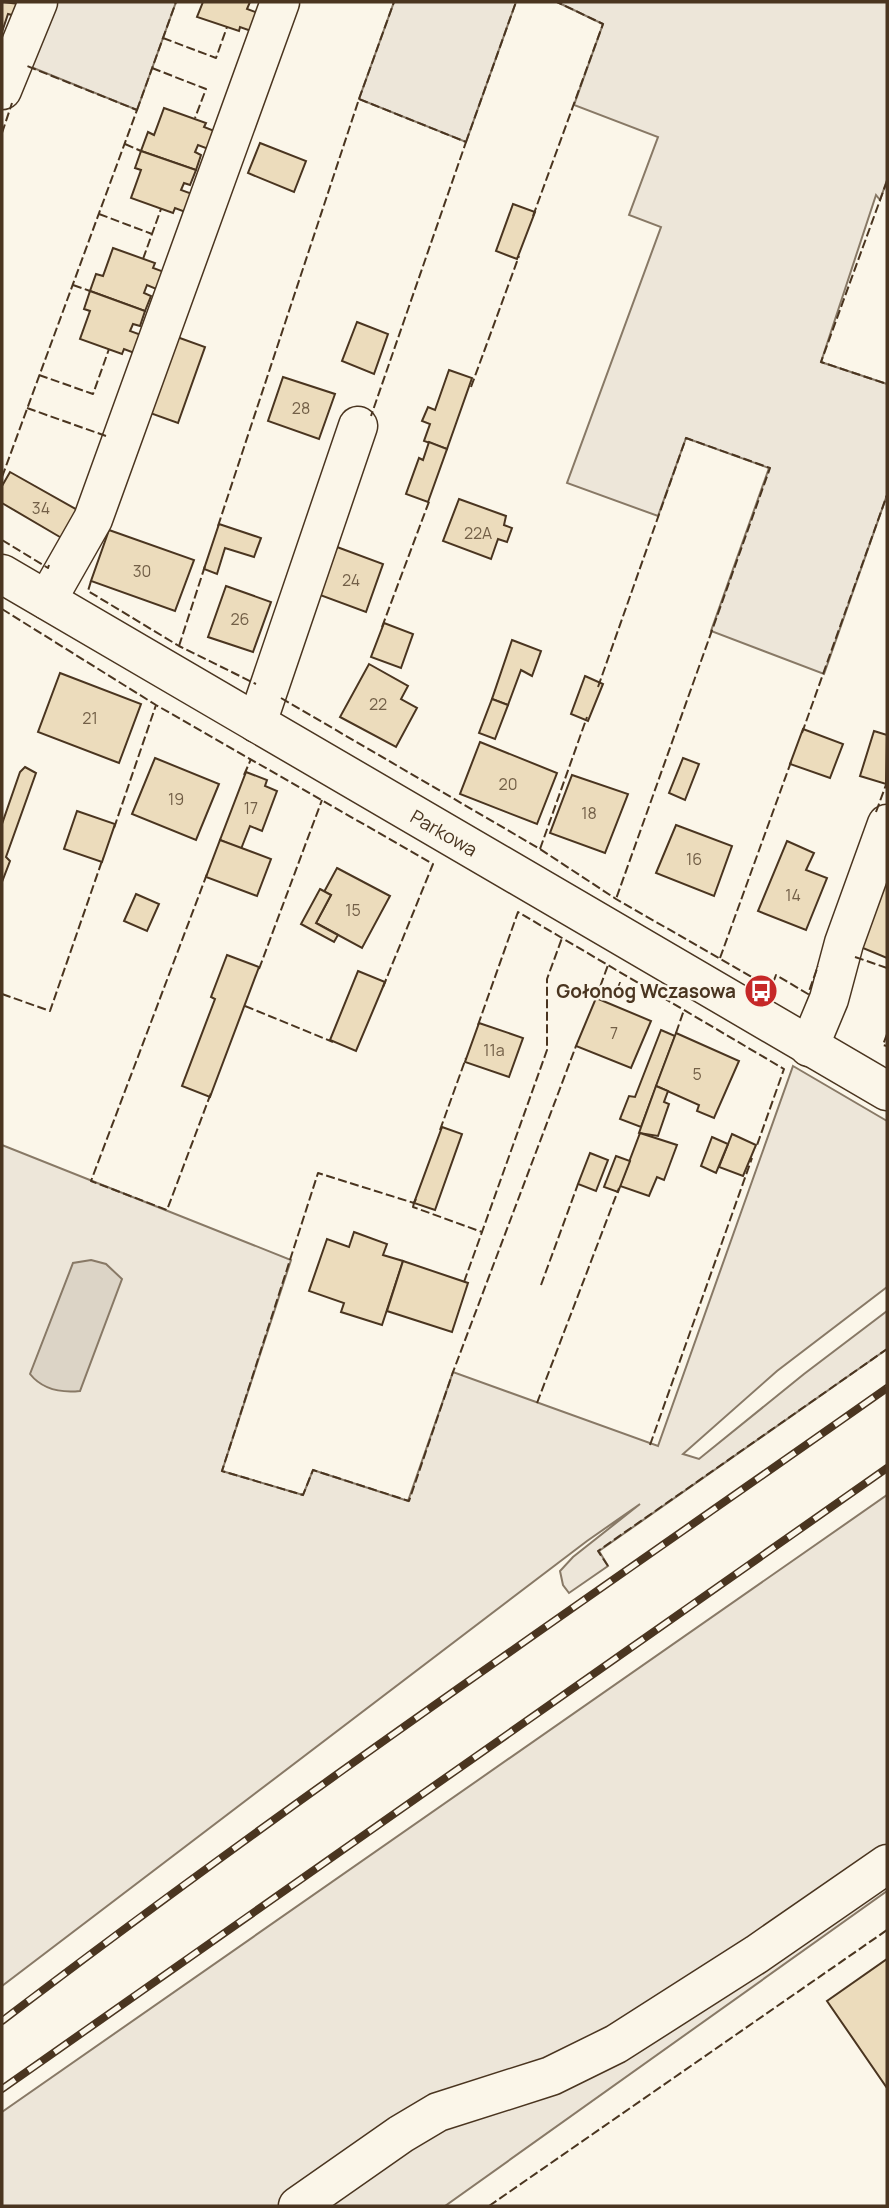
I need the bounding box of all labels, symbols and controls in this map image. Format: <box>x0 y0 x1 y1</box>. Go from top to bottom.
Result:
house number: 28 <box>292 397 310 419</box>
house number: 34 <box>32 497 50 519</box>
house number: 22A <box>464 522 492 544</box>
house number: 30 <box>133 560 151 582</box>
house number: 24 <box>342 569 360 591</box>
house number: 26 <box>230 608 250 630</box>
house number: 22 <box>369 693 387 715</box>
house number: 21 <box>82 707 98 729</box>
house number: 20 <box>499 773 517 795</box>
house number: 19 <box>168 788 184 810</box>
house number: 17 <box>244 797 258 819</box>
house number: 18 <box>581 802 597 824</box>
street label: Parkowa <box>406 803 482 863</box>
house number: 16 <box>686 848 702 870</box>
house number: 14 <box>785 884 801 906</box>
house number: 15 <box>345 899 361 921</box>
bus stop icon: Gołonóg Wczasowa <box>742 972 780 1010</box>
place label: Gołonóg Wczasowa <box>556 978 736 1004</box>
house number: 7 <box>610 1022 618 1044</box>
house number: 11a <box>483 1039 505 1061</box>
house number: 5 <box>692 1063 702 1085</box>

